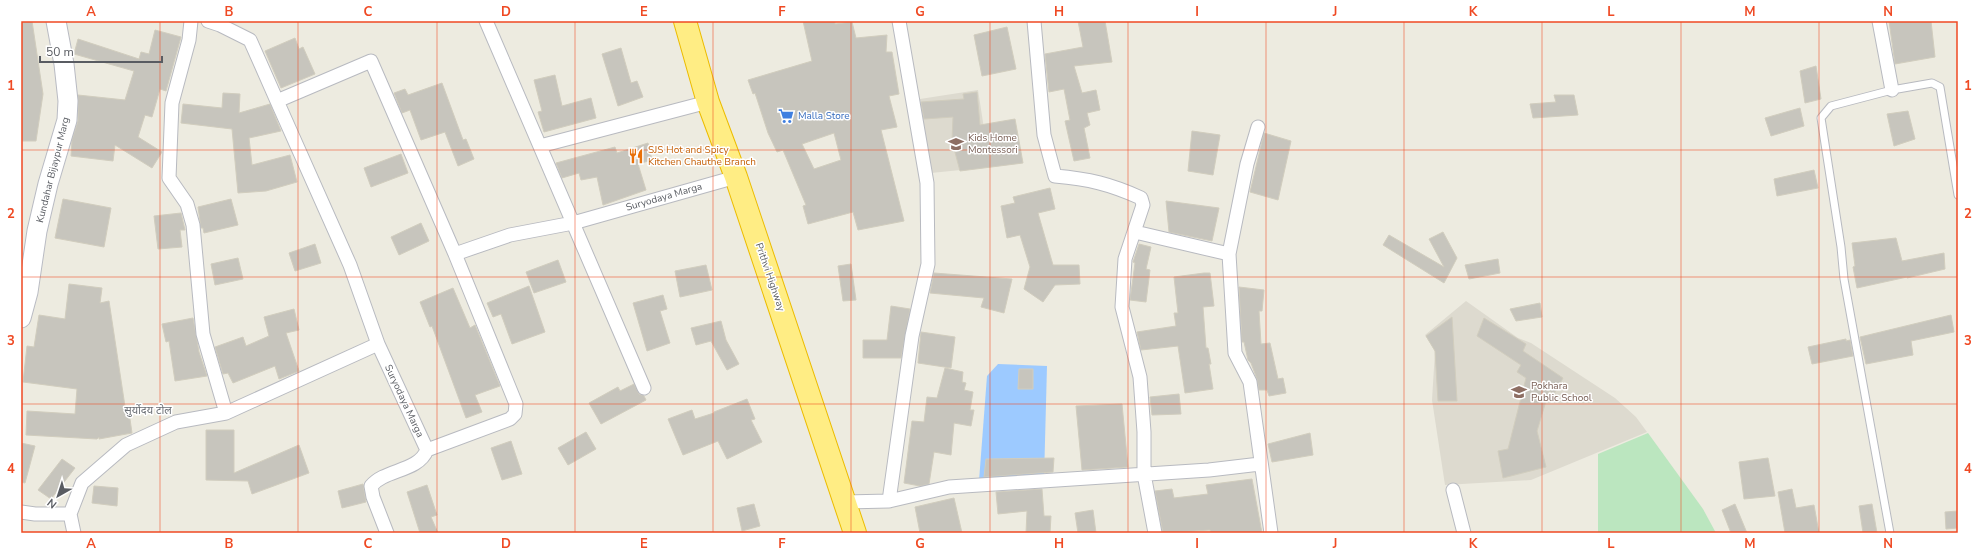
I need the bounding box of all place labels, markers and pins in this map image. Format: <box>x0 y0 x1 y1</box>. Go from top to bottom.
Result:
supermarket icon: Malla Store <box>777 107 795 125</box>
place label: Malla Store <box>798 109 850 123</box>
place label: Kids Home Montessori <box>968 131 1018 157</box>
school or university icon: Kids Home Montessori <box>947 135 965 153</box>
place label: SJS Hot and Spicy Kitchen Chauthe Branch <box>648 143 756 169</box>
restaurant icon: SJS Hot and Spicy Kitchen Chauthe Branch <box>627 147 645 165</box>
place label: Pokhara Public School <box>1531 379 1592 405</box>
school or university icon: Pokhara Public School <box>1510 383 1528 401</box>

